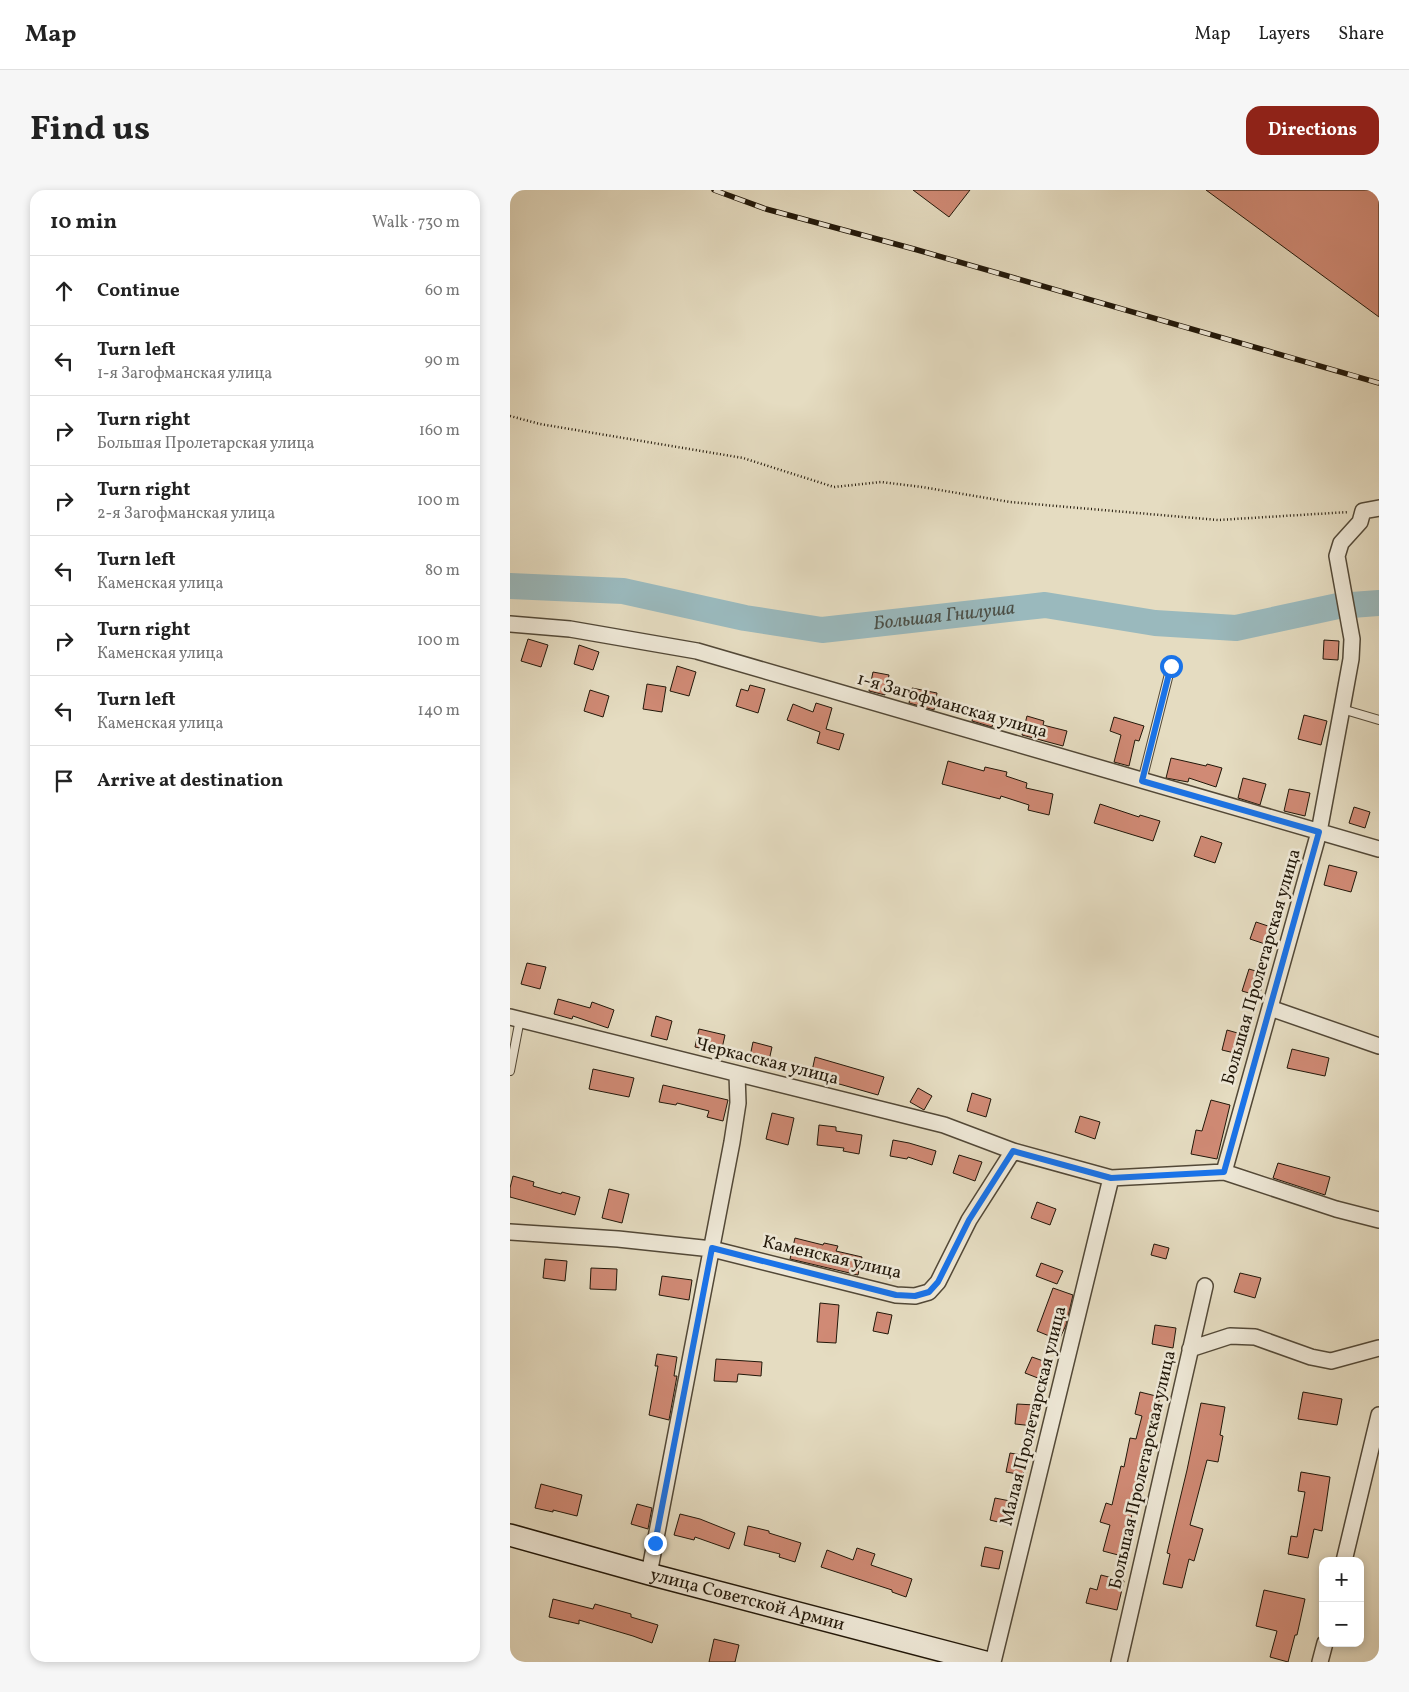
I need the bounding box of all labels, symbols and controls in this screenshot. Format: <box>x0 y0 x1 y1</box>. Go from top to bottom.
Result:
text: Map <box>25 18 76 52</box>
text: Map <box>1194 22 1230 47</box>
text: Layers <box>1258 22 1310 47</box>
text: Share <box>1338 22 1384 47</box>
text: Find us <box>30 106 150 154</box>
button: Directions <box>1246 106 1379 155</box>
text: 10 min <box>50 208 117 237</box>
text: Walk · 730 m <box>372 212 460 234</box>
icon: ahead <box>50 277 78 305</box>
text: Continue <box>97 278 180 304</box>
text: 60 m <box>425 280 460 302</box>
text: Turn left <box>97 337 176 363</box>
icon: left <box>50 347 78 375</box>
text: 90 m <box>424 350 460 372</box>
text: 1-я Загофманская улица <box>97 363 272 385</box>
text: Turn right <box>97 407 190 433</box>
icon: right <box>50 417 78 445</box>
text: 160 m <box>419 420 460 442</box>
text: Большая Пролетарская улица <box>97 433 314 455</box>
text: Turn right <box>97 477 190 503</box>
icon: right <box>50 487 78 515</box>
text: 100 m <box>417 490 460 512</box>
text: 2-я Загофманская улица <box>97 503 275 525</box>
text: Turn left <box>97 547 176 573</box>
icon: left <box>50 557 78 585</box>
text: 80 m <box>425 560 460 582</box>
text: Каменская улица <box>97 573 223 595</box>
water label: Большая Гнилуша <box>872 595 1016 637</box>
text: Turn right <box>97 617 190 643</box>
icon: right <box>50 627 78 655</box>
text: 100 m <box>417 630 460 652</box>
text: Каменская улица <box>97 643 223 665</box>
route start <box>1160 655 1183 678</box>
street label: 1-я Загофманская улица <box>854 667 1050 745</box>
text: Turn left <box>97 687 176 713</box>
icon: left <box>50 697 78 725</box>
text: 140 m <box>418 700 460 722</box>
text: Каменская улица <box>97 713 223 735</box>
icon: arrive <box>50 767 78 795</box>
text: Arrive at destination <box>97 768 283 794</box>
street label: Большая Пролетарская улица <box>1216 846 1308 1088</box>
street label: Черкасская улица <box>693 1032 841 1092</box>
street label: Каменская улица <box>760 1230 904 1286</box>
street label: Малая Пролетарская улица <box>995 1303 1073 1529</box>
street label: Большая Пролетарская улица <box>1103 1348 1183 1592</box>
route end <box>644 1532 667 1555</box>
map controls <box>1319 1557 1364 1647</box>
button: + <box>1319 1557 1364 1602</box>
street label: улица Советской Армии <box>647 1562 847 1637</box>
button: − <box>1319 1602 1364 1647</box>

